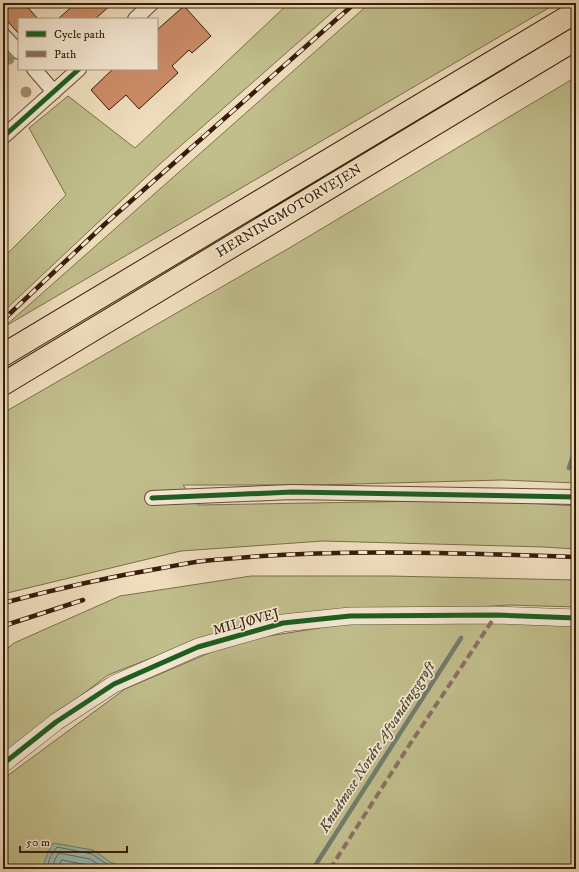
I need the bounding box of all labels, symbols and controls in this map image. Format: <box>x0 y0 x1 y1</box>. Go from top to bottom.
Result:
legend <box>18 18 158 70</box>
text: Cycle path <box>54 27 106 42</box>
text: Path <box>54 47 77 62</box>
street label: HERNINGMOTORVEJEN <box>213 160 366 262</box>
street label: MILJØVEJ <box>211 604 282 639</box>
water label: Knudmose Nordre Afvandingsgrøft <box>314 657 440 837</box>
scale bar <box>20 828 127 854</box>
text: 50 m <box>26 835 50 850</box>

